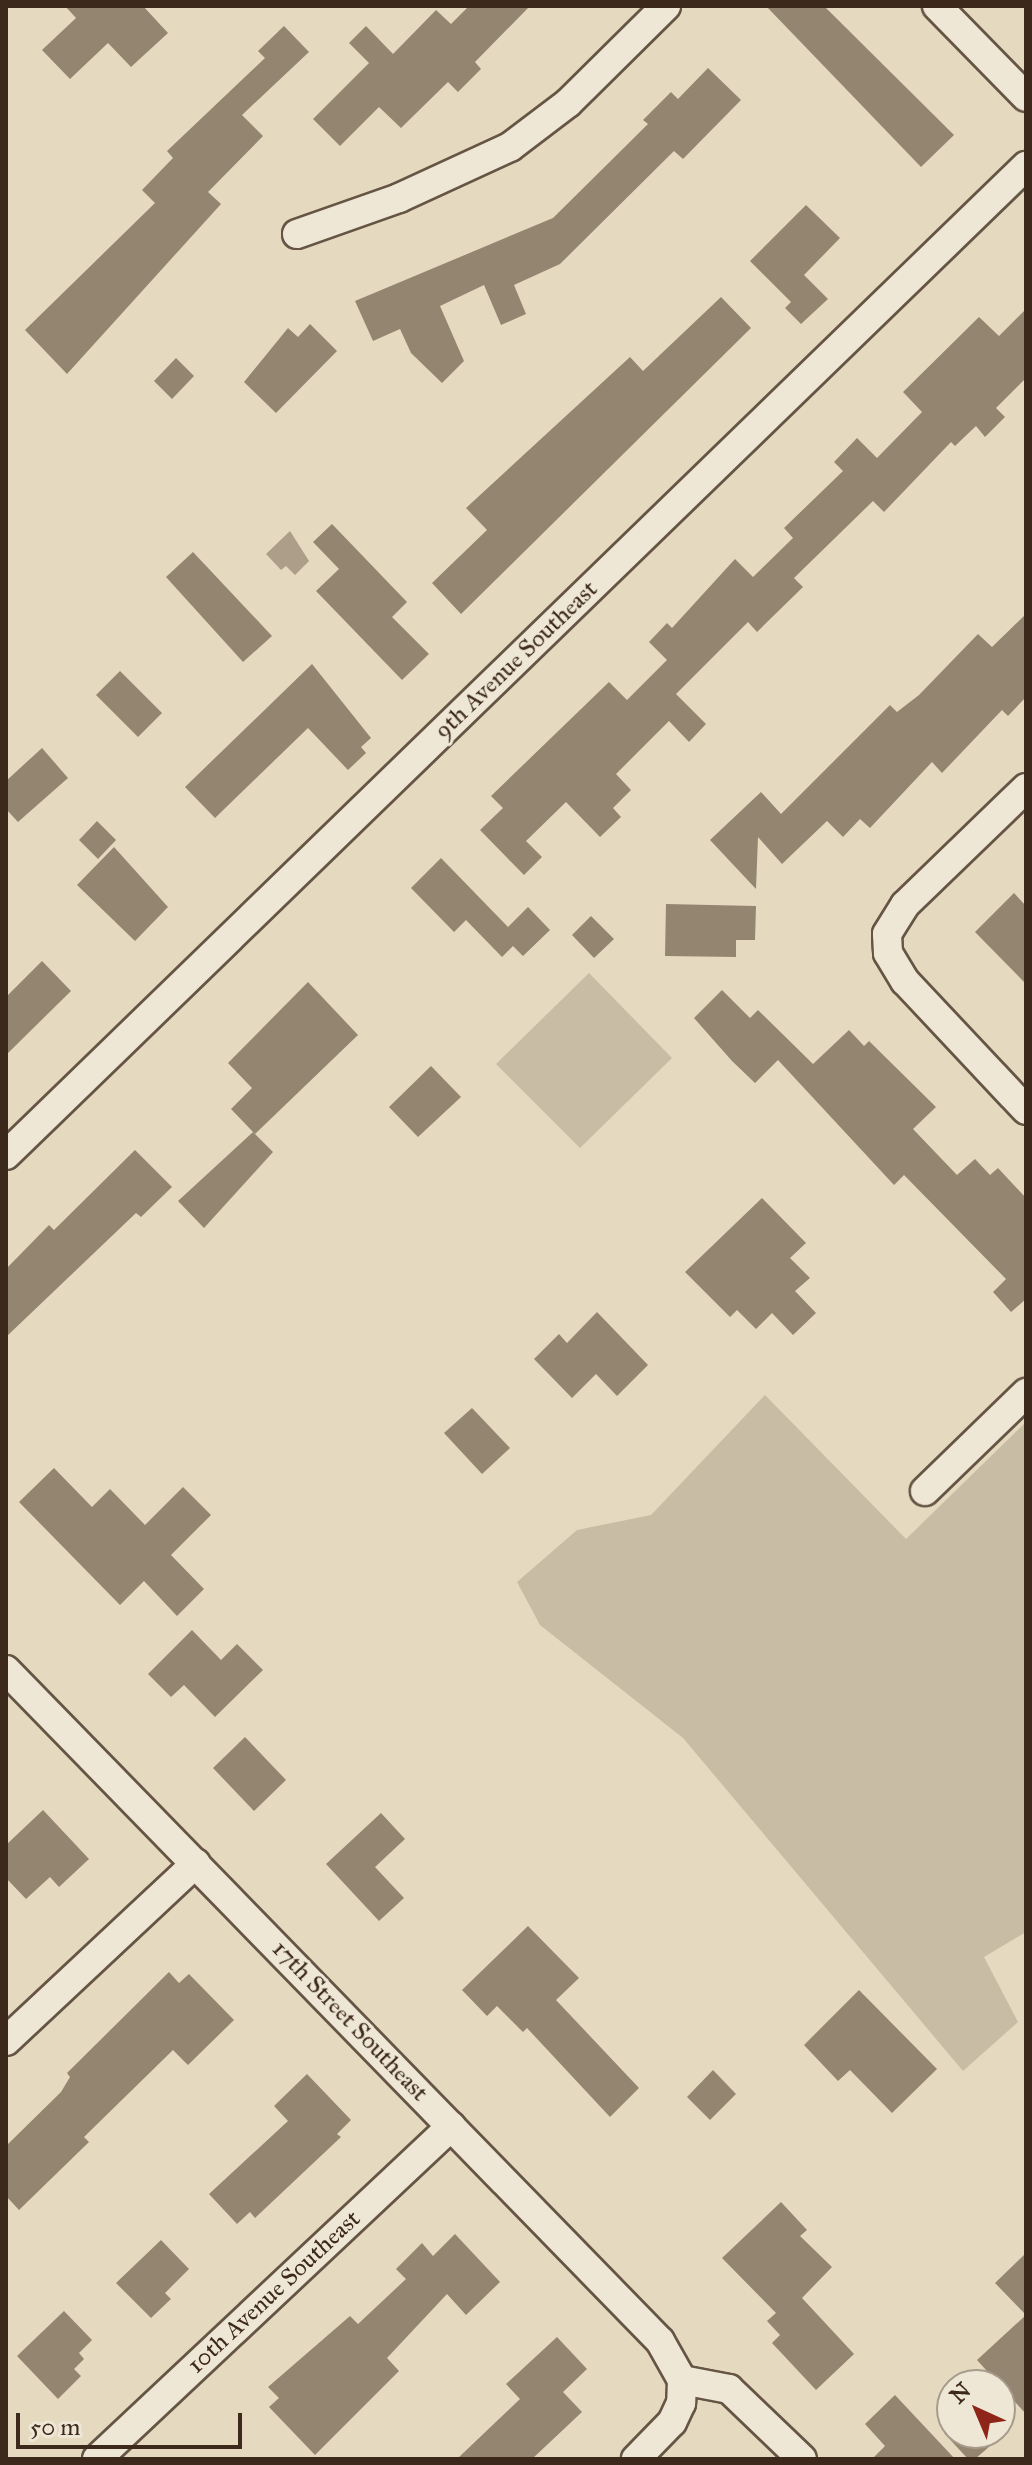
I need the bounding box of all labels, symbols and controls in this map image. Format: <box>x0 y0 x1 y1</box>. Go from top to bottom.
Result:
street label: 9th Avenue Southeast <box>429 575 603 745</box>
street label: 17th Street Southeast <box>266 1935 434 2107</box>
street label: 10th Avenue Southeast <box>182 2205 366 2379</box>
north arrow <box>936 2369 1016 2449</box>
text: N <box>944 2377 976 2409</box>
scale bar <box>20 2397 246 2447</box>
text: 50 m <box>30 2412 80 2442</box>

